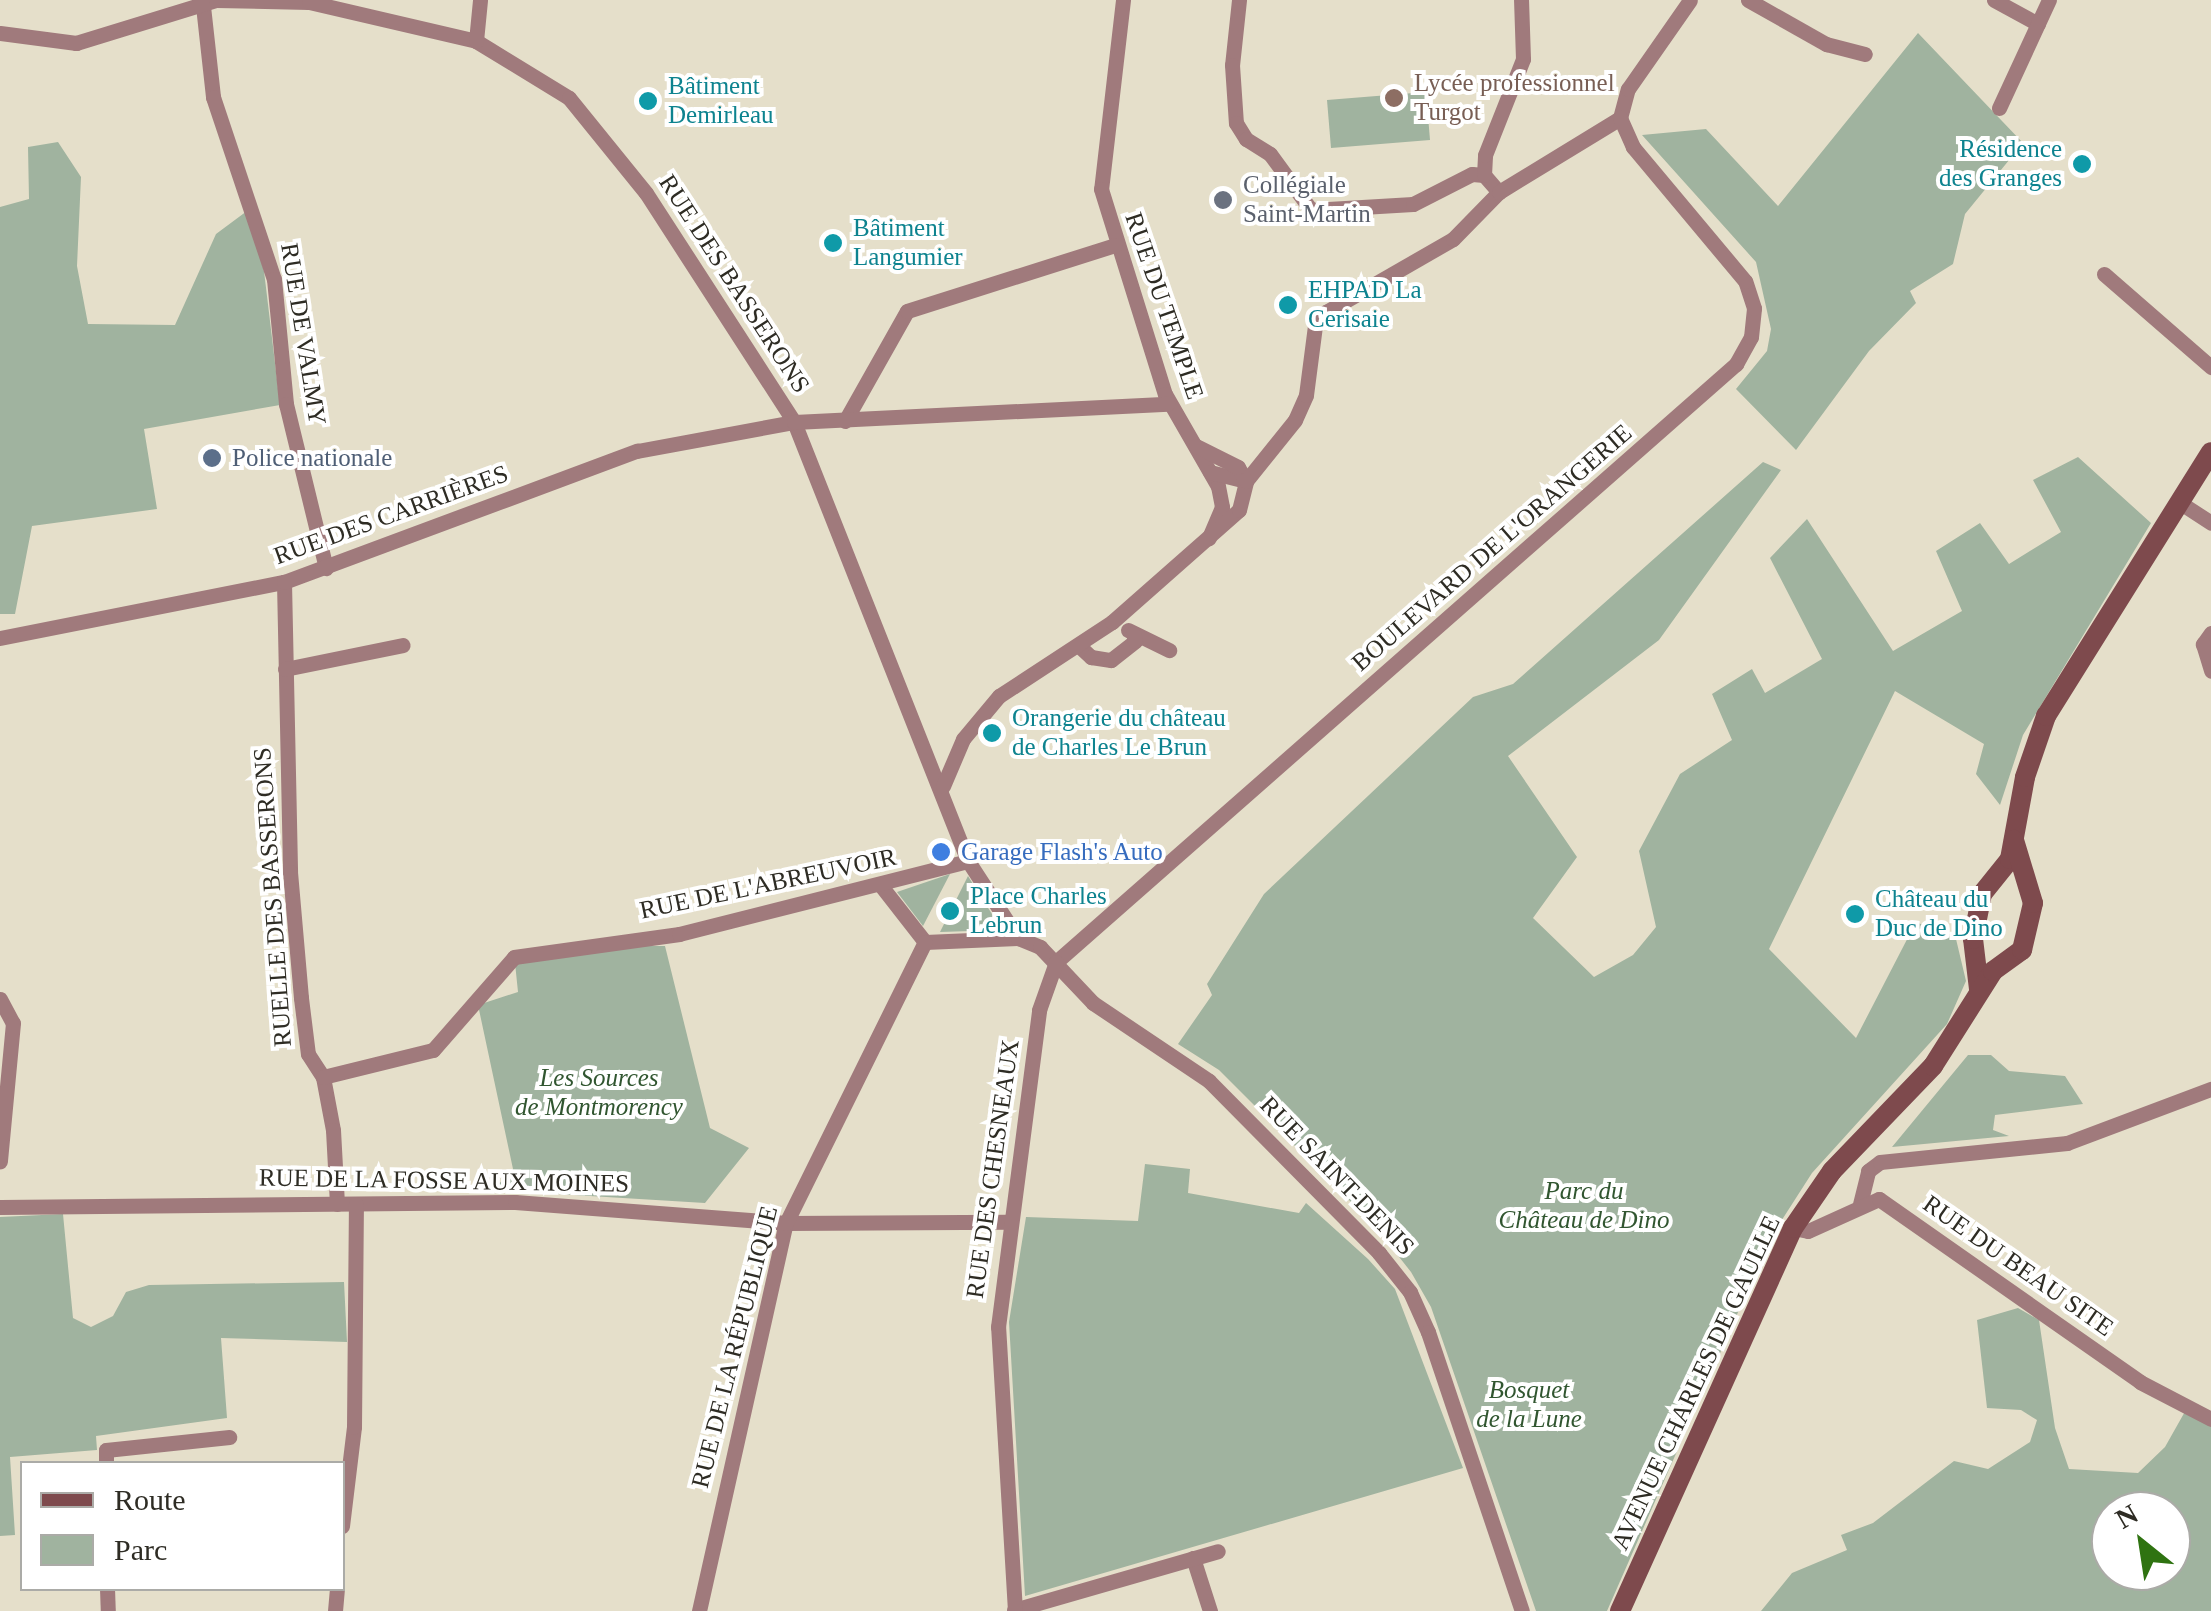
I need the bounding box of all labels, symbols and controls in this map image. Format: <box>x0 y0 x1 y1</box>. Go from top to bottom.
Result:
place label: Lycée professionnel Turgot <box>1414 69 1615 128</box>
place label: Bâtiment Demirleau <box>668 72 774 131</box>
marker: Lycée professionnel Turgot <box>1383 87 1405 109</box>
marker: Bâtiment Demirleau <box>637 90 659 112</box>
place label: Résidence des Granges <box>1939 135 2062 194</box>
marker: Résidence des Granges <box>2071 153 2093 175</box>
street label: RUE DES BASSERONS <box>652 169 816 399</box>
place label: Collégiale Saint-Martin <box>1243 171 1371 230</box>
marker: Collégiale Saint-Martin <box>1212 189 1234 211</box>
street label: RUE DU TEMPLE <box>1118 209 1210 403</box>
place label: Bâtiment Langumier <box>853 214 963 273</box>
marker: Bâtiment Langumier <box>822 232 844 254</box>
street label: RUE DE VALMY <box>274 241 332 427</box>
place label: EHPAD La Cerisaie <box>1308 276 1422 335</box>
marker: EHPAD La Cerisaie <box>1277 294 1299 316</box>
street label: BOULEVARD DE L'ORANGERIE <box>1346 418 1638 678</box>
place label: Police nationale <box>232 443 392 473</box>
marker: Police nationale <box>201 447 223 469</box>
street label: RUE DES CARRIÈRES <box>270 459 512 571</box>
place label: Orangerie du château de Charles Le Brun <box>1012 704 1226 763</box>
marker: Orangerie du château de Charles Le Brun <box>981 722 1003 744</box>
street label: RUELLE DES BASSERONS <box>248 746 298 1048</box>
place label: Garage Flash's Auto <box>961 837 1164 867</box>
marker: Garage Flash's Auto <box>930 841 952 863</box>
street label: RUE DE L'ABREUVOIR <box>637 842 899 926</box>
place label: Place Charles Lebrun <box>970 882 1107 941</box>
place label: Château du Duc de Dino <box>1875 885 2003 944</box>
marker: Place Charles Lebrun <box>939 900 961 922</box>
marker: Château du Duc de Dino <box>1844 903 1866 925</box>
street label: RUE DES CHESNEAUX <box>960 1038 1026 1300</box>
park label: Les Sources de Montmorency <box>515 1064 683 1123</box>
street label: RUE SAINT-DENIS <box>1253 1090 1421 1262</box>
street label: RUE DE LA FOSSE AUX MOINES <box>257 1163 631 1199</box>
park label: Parc du Château de Dino <box>1499 1177 1669 1236</box>
street label: RUE DU BEAU SITE <box>1917 1189 2119 1343</box>
street label: RUE DE LA RÉPUBLIQUE <box>685 1202 785 1492</box>
street label: AVENUE CHARLES DE GAULLE <box>1605 1211 1787 1555</box>
park label: Bosquet de la Lune <box>1476 1376 1582 1435</box>
legend <box>20 1461 345 1591</box>
text: Route <box>114 1483 186 1516</box>
north arrow <box>2091 1491 2191 1591</box>
text: N <box>2110 1498 2143 1535</box>
text: Parc <box>114 1533 167 1566</box>

